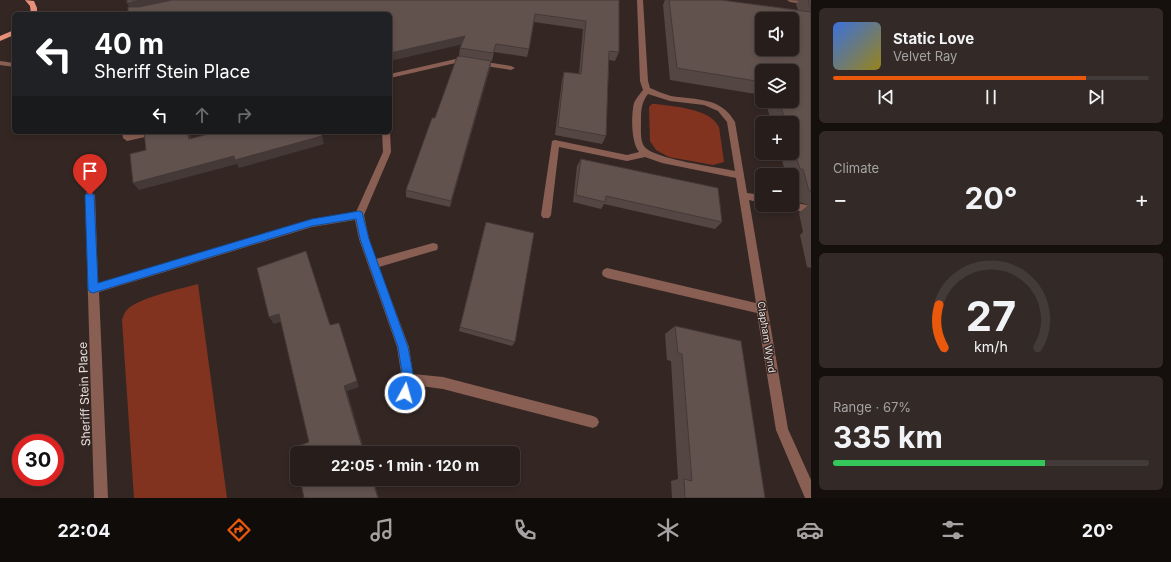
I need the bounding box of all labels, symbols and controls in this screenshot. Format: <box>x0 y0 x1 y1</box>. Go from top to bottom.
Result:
map controls <box>755 12 799 212</box>
button: sound <box>755 12 799 56</box>
text: 40 m <box>94 27 164 61</box>
icon: left <box>28 28 80 80</box>
text: Static Love <box>893 29 974 48</box>
text: Velvet Ray <box>893 48 957 64</box>
text: Sheriff Stein Place <box>94 61 250 82</box>
button: layers <box>755 64 799 108</box>
icon: previous <box>875 86 897 108</box>
icon: pause <box>980 86 1002 108</box>
icon: next <box>1085 86 1107 108</box>
icon: left <box>149 104 171 126</box>
icon: ahead <box>191 104 213 126</box>
icon: right <box>233 104 255 126</box>
button: + <box>755 116 799 160</box>
pin <box>73 154 107 195</box>
icon: arrive <box>79 160 101 182</box>
text: Climate <box>833 160 879 176</box>
button: − <box>755 168 799 212</box>
text: 20° <box>965 180 1017 216</box>
text: − <box>833 186 848 212</box>
text: + <box>1134 186 1149 212</box>
text: 27 <box>966 291 1016 341</box>
street label: Clapham Wynd <box>755 300 779 374</box>
text: km/h <box>974 338 1008 355</box>
street label: Sheriff Stein Place <box>75 342 93 446</box>
position arrow <box>384 372 426 414</box>
text: Range · 67% <box>833 399 911 415</box>
text: 335 km <box>833 419 943 455</box>
speed limit sign: 30 <box>12 434 64 486</box>
text: 22:05 · 1 min · 120 m <box>331 456 479 475</box>
icon: directions <box>225 516 253 544</box>
icon: music <box>368 516 396 544</box>
icon: phone <box>511 516 539 544</box>
icon: climate <box>654 516 682 544</box>
icon: car <box>796 516 824 544</box>
icon: filters <box>939 516 967 544</box>
text: 22:04 <box>57 520 110 541</box>
text: 20° <box>1082 520 1114 541</box>

